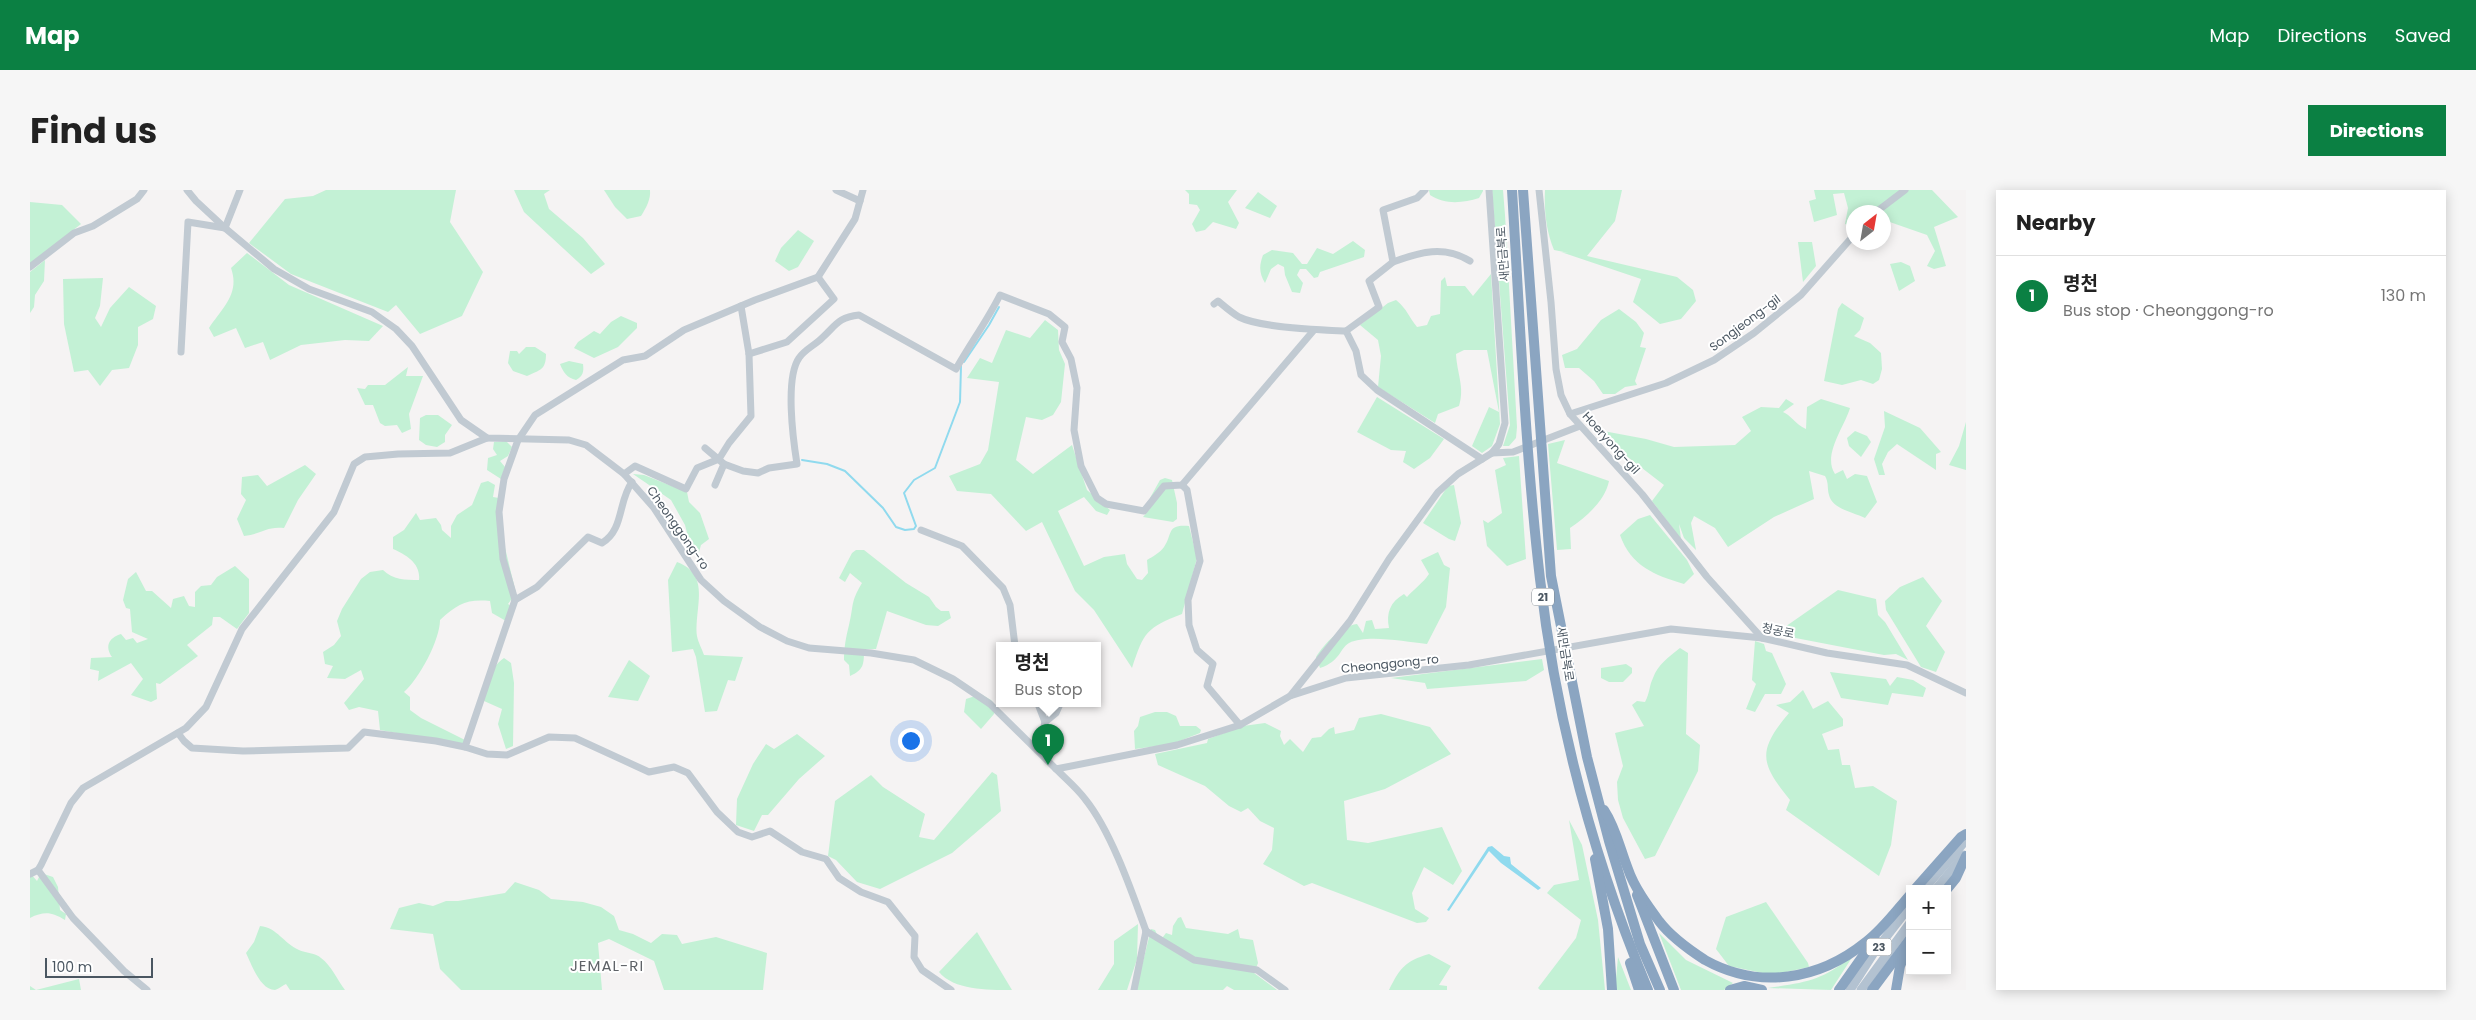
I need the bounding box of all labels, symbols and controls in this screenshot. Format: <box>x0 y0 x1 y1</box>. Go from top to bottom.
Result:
text: Map <box>25 19 80 52</box>
text: Map <box>2210 23 2249 48</box>
text: Directions <box>2277 23 2367 48</box>
text: Saved <box>2395 23 2451 48</box>
button: Directions <box>2308 105 2446 156</box>
text: Find us <box>30 106 157 155</box>
north arrow <box>1846 205 1891 250</box>
text: Nearby <box>2016 208 2096 237</box>
street label: 새만금북로 <box>1492 226 1513 282</box>
text: 명천 <box>2063 270 2098 297</box>
text: 1 <box>2029 284 2035 307</box>
text: 130 m <box>2381 284 2426 307</box>
street label: Songjeong-gil <box>1706 290 1784 355</box>
text: Bus stop · Cheonggong-ro <box>2063 299 2274 322</box>
street label: Hoeryong-gil <box>1579 408 1644 478</box>
street label: Cheonggong-ro <box>643 483 714 573</box>
road number: 21 <box>1532 588 1554 606</box>
street label: 청공로 <box>1760 619 1796 642</box>
street label: 새만금북로 <box>1553 625 1578 683</box>
popup <box>996 642 1101 707</box>
text: 명천 <box>1015 649 1050 676</box>
street label: Cheonggong-ro <box>1340 650 1440 677</box>
text: Bus stop <box>1015 678 1082 701</box>
pin: 1 <box>1032 724 1064 765</box>
your location <box>898 728 924 754</box>
map controls <box>1906 885 1951 975</box>
button: + <box>1906 885 1951 930</box>
button: − <box>1906 930 1951 975</box>
road number: 23 <box>1866 939 1892 956</box>
scale bar <box>45 955 152 978</box>
district label: JEMAL-RI <box>570 955 644 976</box>
text: 100 m <box>52 957 92 977</box>

